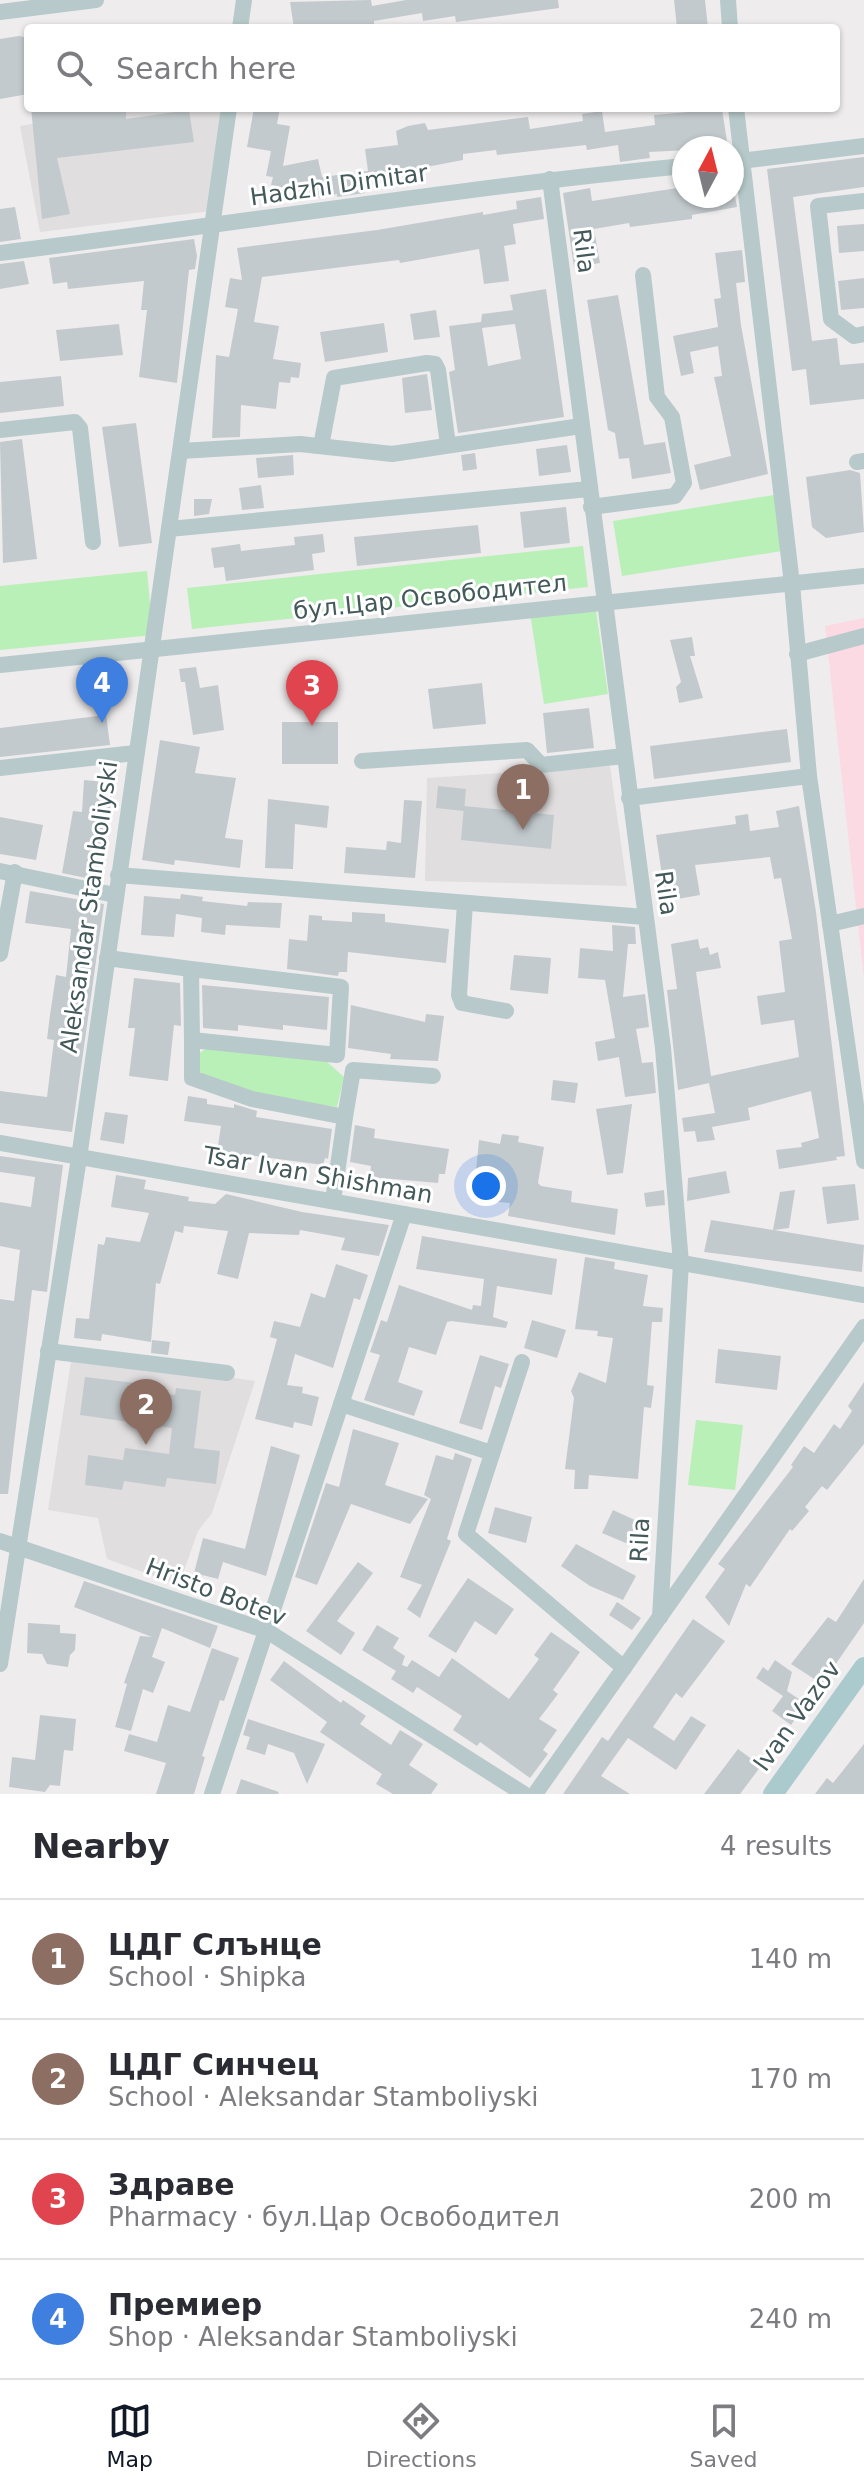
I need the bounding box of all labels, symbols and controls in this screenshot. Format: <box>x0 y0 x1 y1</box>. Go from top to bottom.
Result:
search box <box>24 24 840 112</box>
icon: search <box>52 46 96 90</box>
text: Search here <box>116 51 296 86</box>
north arrow <box>672 136 744 208</box>
street label: Hadzhi Dimitar <box>248 159 430 211</box>
street label: Rila <box>567 227 601 275</box>
street label: бул.Цар Освободител <box>292 569 568 625</box>
pin: 4 <box>76 657 128 723</box>
pin: 3 <box>286 660 338 726</box>
street label: Aleksandar Stamboliyski <box>55 759 123 1055</box>
pin: 1 <box>497 764 549 830</box>
street label: Rila <box>649 869 683 917</box>
street label: Tsar Ivan Shishman <box>200 1141 435 1209</box>
your location <box>466 1166 506 1206</box>
pin: 2 <box>120 1379 172 1445</box>
street label: Rila <box>625 1517 655 1563</box>
street label: Hristo Botev <box>142 1552 290 1632</box>
street label: Ivan Vazov <box>748 1655 846 1777</box>
text: Nearby <box>32 1826 170 1866</box>
text: 4 results <box>720 1831 832 1861</box>
text: ЦДГ Слънце <box>108 1927 322 1962</box>
text: 1 <box>49 1944 67 1974</box>
text: 140 m <box>749 1944 832 1974</box>
text: School · Shipka <box>108 1962 306 1992</box>
text: ЦДГ Синчец <box>108 2047 319 2082</box>
text: 2 <box>49 2064 67 2094</box>
text: 170 m <box>749 2064 832 2094</box>
text: School · Aleksandar Stamboliyski <box>108 2082 539 2112</box>
text: Здраве <box>108 2167 235 2202</box>
text: 3 <box>49 2184 67 2214</box>
text: 200 m <box>749 2184 832 2214</box>
text: Pharmacy · бул.Цар Освободител <box>108 2202 560 2232</box>
text: Премиер <box>108 2287 262 2322</box>
text: 4 <box>49 2304 67 2334</box>
text: 240 m <box>749 2304 832 2334</box>
text: Shop · Aleksandar Stamboliyski <box>108 2322 518 2352</box>
tab: Map <box>106 2399 153 2472</box>
tab: Directions <box>366 2399 477 2472</box>
tab: Saved <box>690 2399 758 2472</box>

